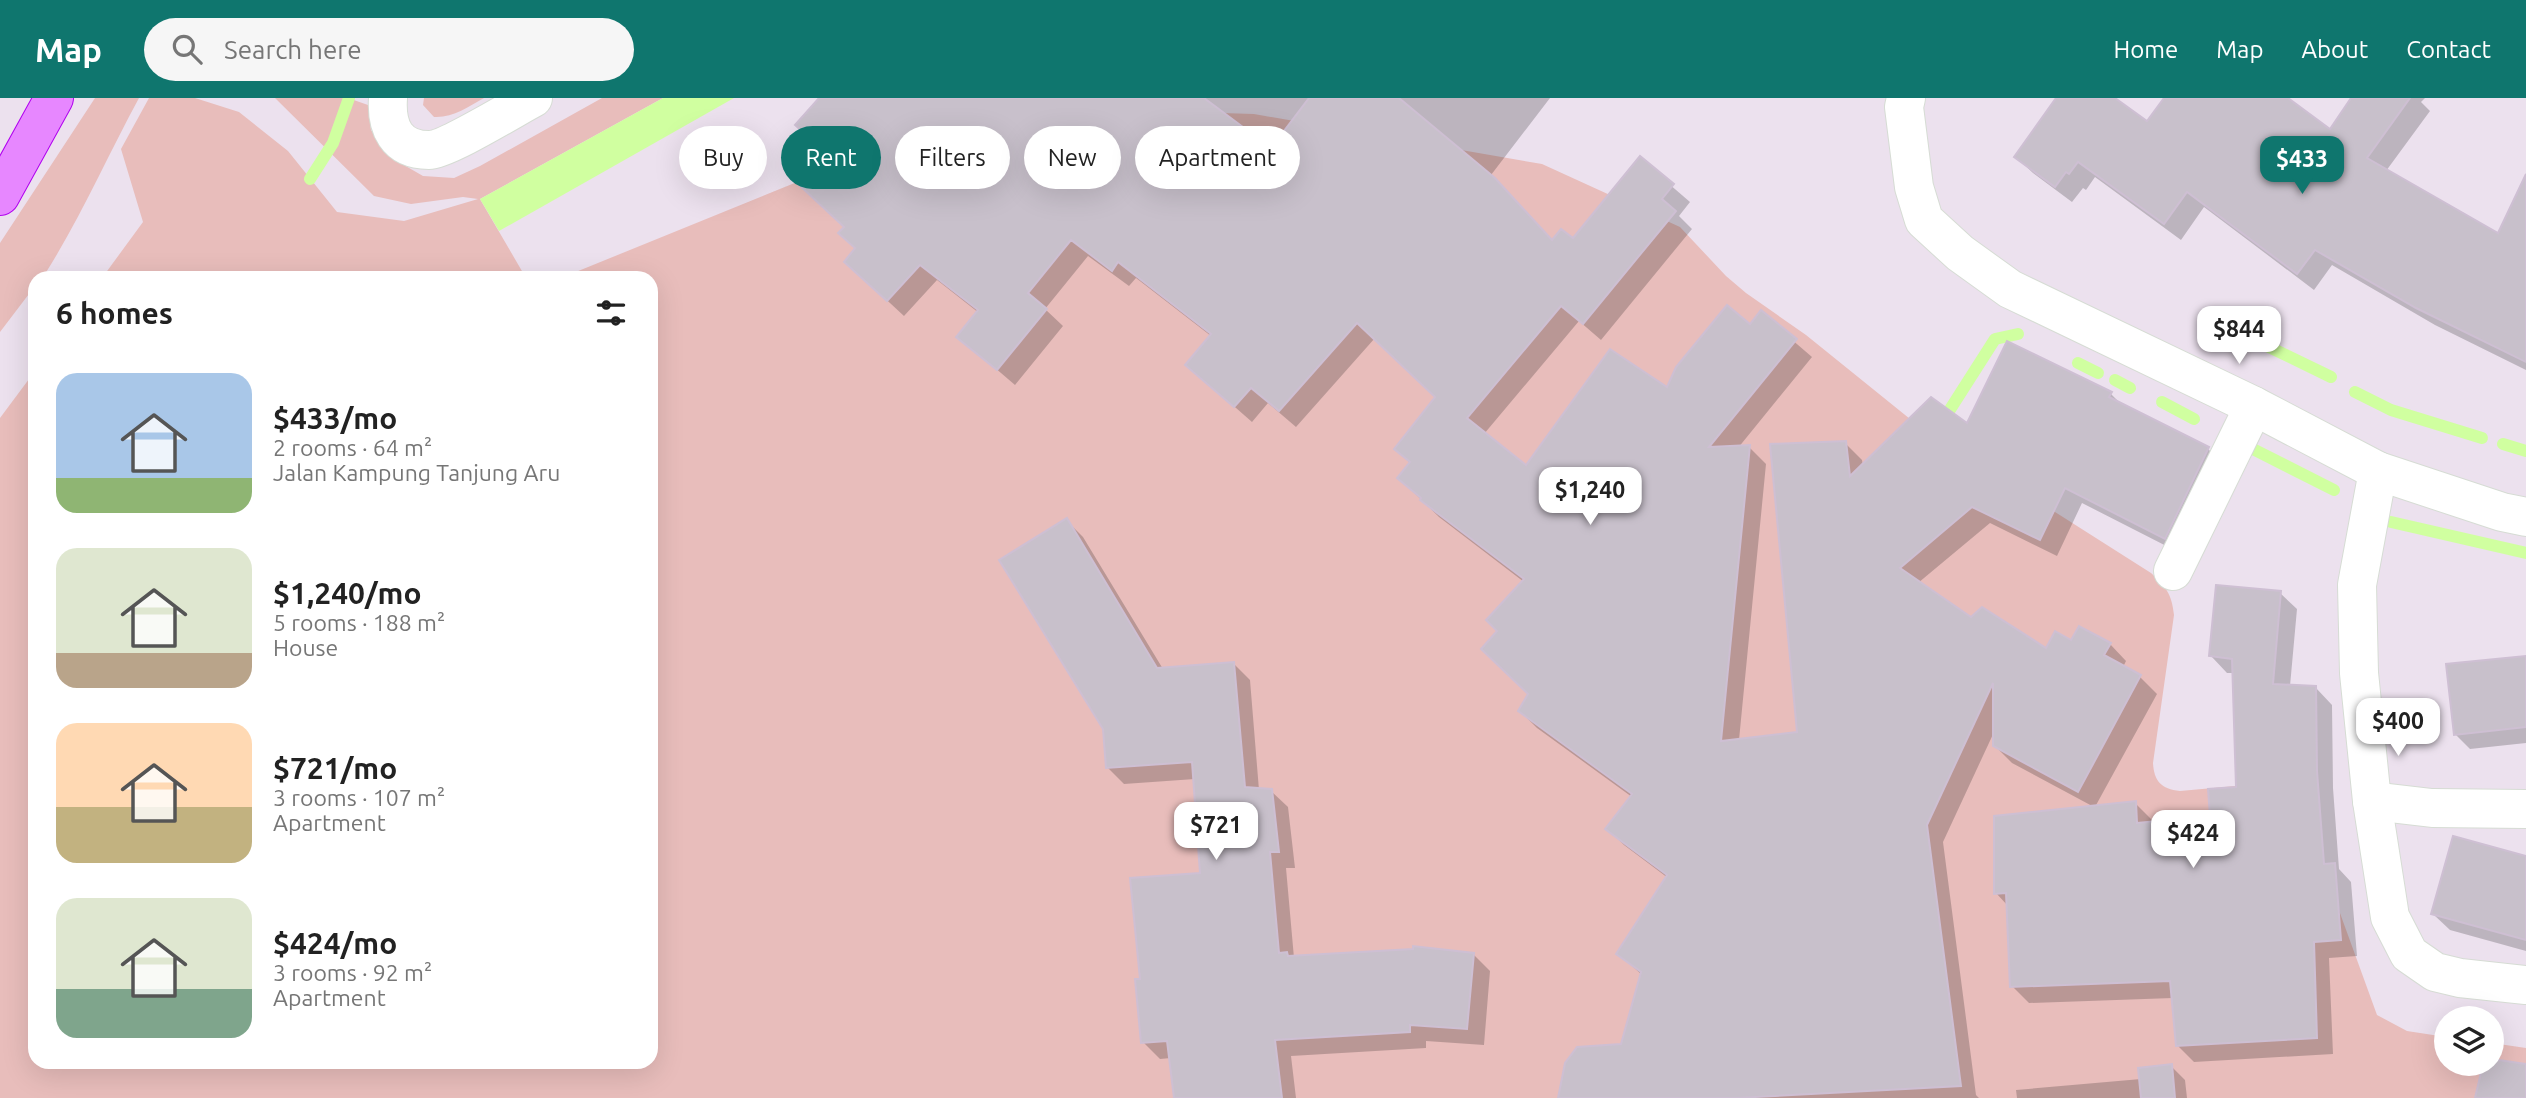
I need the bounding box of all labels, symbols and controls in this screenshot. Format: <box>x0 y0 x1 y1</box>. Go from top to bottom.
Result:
search box <box>144 18 634 81</box>
icon: search <box>168 30 206 68</box>
text: Map <box>35 31 102 68</box>
text: Search here <box>224 35 362 64</box>
text: Home <box>2113 36 2178 63</box>
text: Map <box>2216 36 2263 63</box>
text: About <box>2301 36 2368 63</box>
text: Contact <box>2406 36 2491 63</box>
chip: Buy <box>679 126 767 189</box>
chip: Rent <box>781 126 881 189</box>
chip: Filters <box>895 126 1010 189</box>
chip: New <box>1024 126 1121 189</box>
chip: Apartment <box>1135 126 1300 189</box>
pin: $433 <box>2261 136 2343 196</box>
text: $433 <box>2276 146 2328 171</box>
icon: filters <box>592 294 630 332</box>
text: 6 homes <box>56 296 173 330</box>
pin: $844 <box>2198 306 2280 366</box>
text: $844 <box>2213 316 2265 341</box>
icon: home <box>112 401 196 485</box>
text: $433/mo <box>273 401 397 435</box>
text: 2 rooms · 64 m² <box>273 435 432 460</box>
text: Jalan Kampung Tanjung Aru <box>273 460 560 485</box>
pin: $1,240 <box>1533 468 1647 527</box>
text: $1,240 <box>1555 477 1625 502</box>
icon: home <box>112 576 196 660</box>
text: $1,240/mo <box>273 576 422 610</box>
text: 5 rooms · 188 m² <box>273 610 445 635</box>
text: House <box>273 635 338 660</box>
pin: $400 <box>2357 698 2439 758</box>
text: $400 <box>2372 708 2424 733</box>
icon: home <box>112 751 196 835</box>
text: $721/mo <box>273 751 397 785</box>
text: 3 rooms · 107 m² <box>273 785 445 810</box>
pin: $721 <box>1175 802 1257 862</box>
text: Apartment <box>273 810 386 835</box>
pin: $424 <box>2152 810 2234 870</box>
text: $721 <box>1190 812 1242 837</box>
text: $424 <box>2167 820 2219 845</box>
icon: home <box>112 926 196 1010</box>
text: $424/mo <box>273 926 397 960</box>
text: 3 rooms · 92 m² <box>273 960 432 985</box>
text: Apartment <box>273 985 386 1010</box>
map controls <box>2434 1006 2504 1076</box>
button: layers <box>2434 1006 2504 1076</box>

